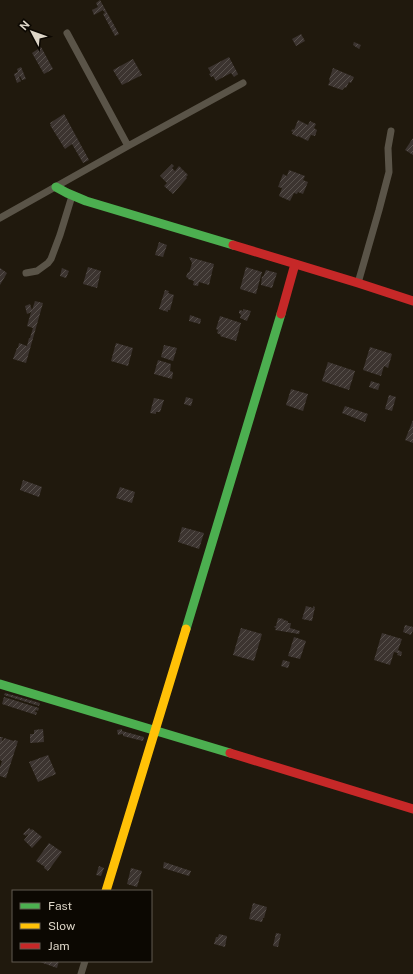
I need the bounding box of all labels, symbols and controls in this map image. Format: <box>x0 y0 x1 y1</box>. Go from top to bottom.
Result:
north arrow <box>12 12 52 52</box>
text: N <box>17 18 32 33</box>
legend <box>12 890 152 962</box>
text: Fast <box>48 899 73 913</box>
text: Slow <box>48 919 76 933</box>
text: Jam <box>48 939 70 953</box>

